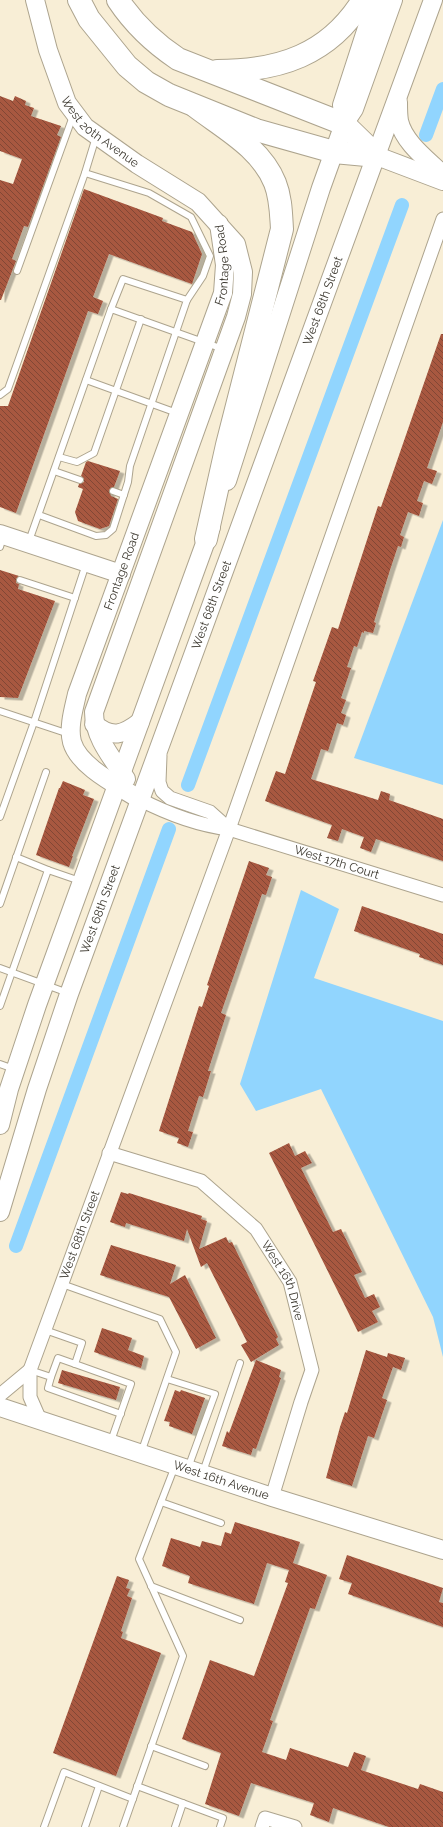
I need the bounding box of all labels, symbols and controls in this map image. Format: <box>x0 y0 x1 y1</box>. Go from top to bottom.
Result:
street label: West 20th Avenue <box>58 94 142 170</box>
street label: Frontage Road <box>212 224 232 308</box>
street label: West 68th Street <box>300 254 346 347</box>
street label: Frontage Road <box>101 531 142 612</box>
street label: West 68th Street <box>189 559 234 651</box>
street label: West 17th Court <box>293 843 381 882</box>
street label: West 68th Street <box>77 863 123 956</box>
street label: West 68th Street <box>57 1189 102 1281</box>
street label: West 16th Drive <box>258 1238 306 1322</box>
street label: West 16th Avenue <box>172 1458 271 1503</box>

